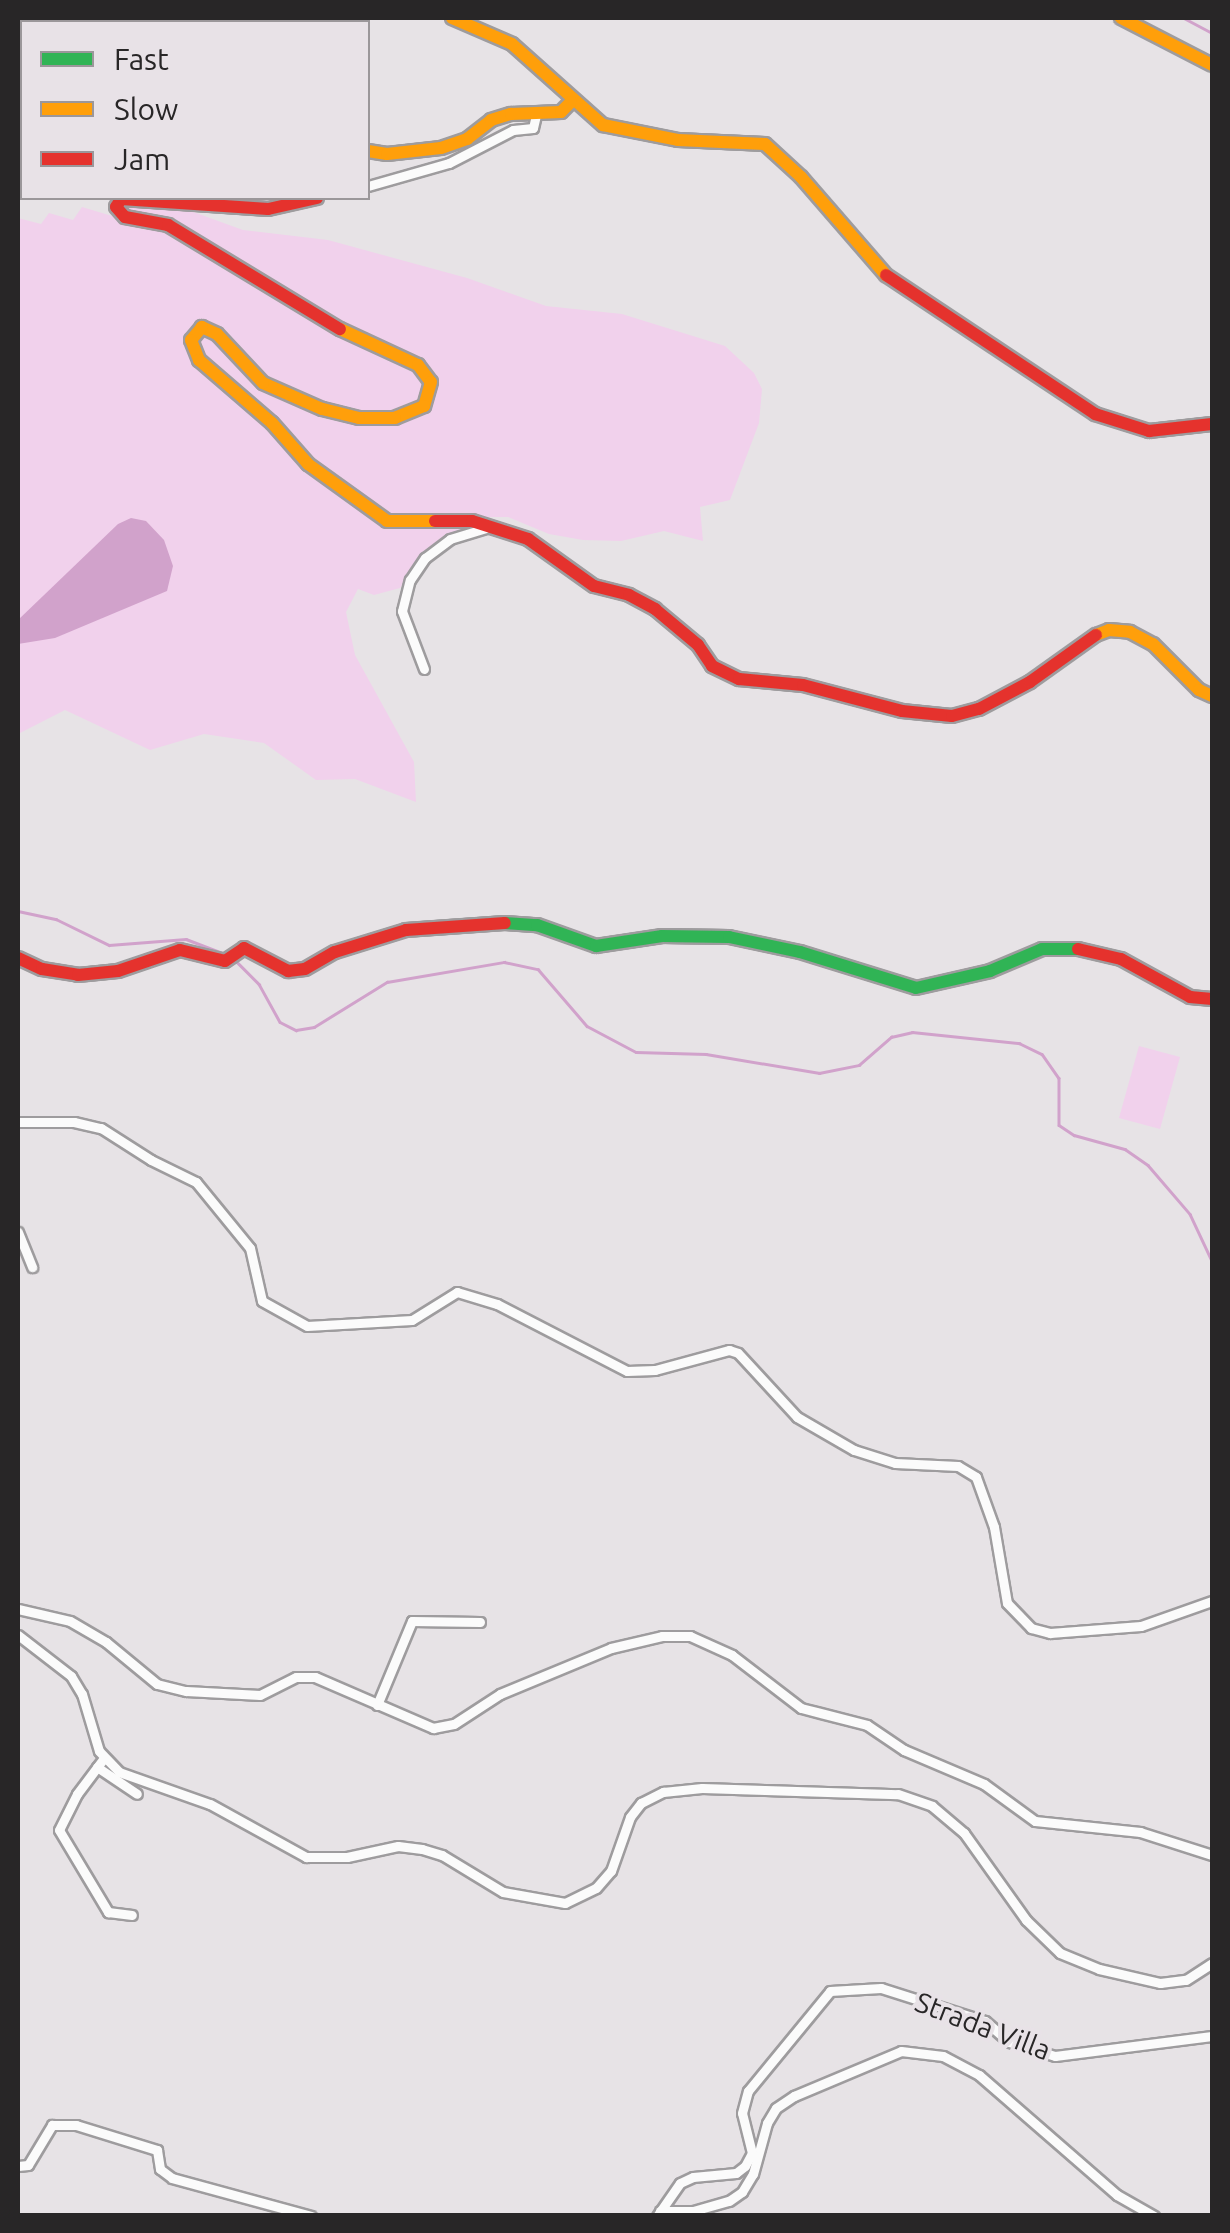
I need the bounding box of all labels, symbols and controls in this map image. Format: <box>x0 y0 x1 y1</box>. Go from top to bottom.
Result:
legend <box>20 20 370 200</box>
text: Fast <box>114 42 169 76</box>
text: Slow <box>114 92 178 126</box>
text: Jam <box>114 142 170 176</box>
street label: Strada Villa <box>910 1985 1056 2067</box>

